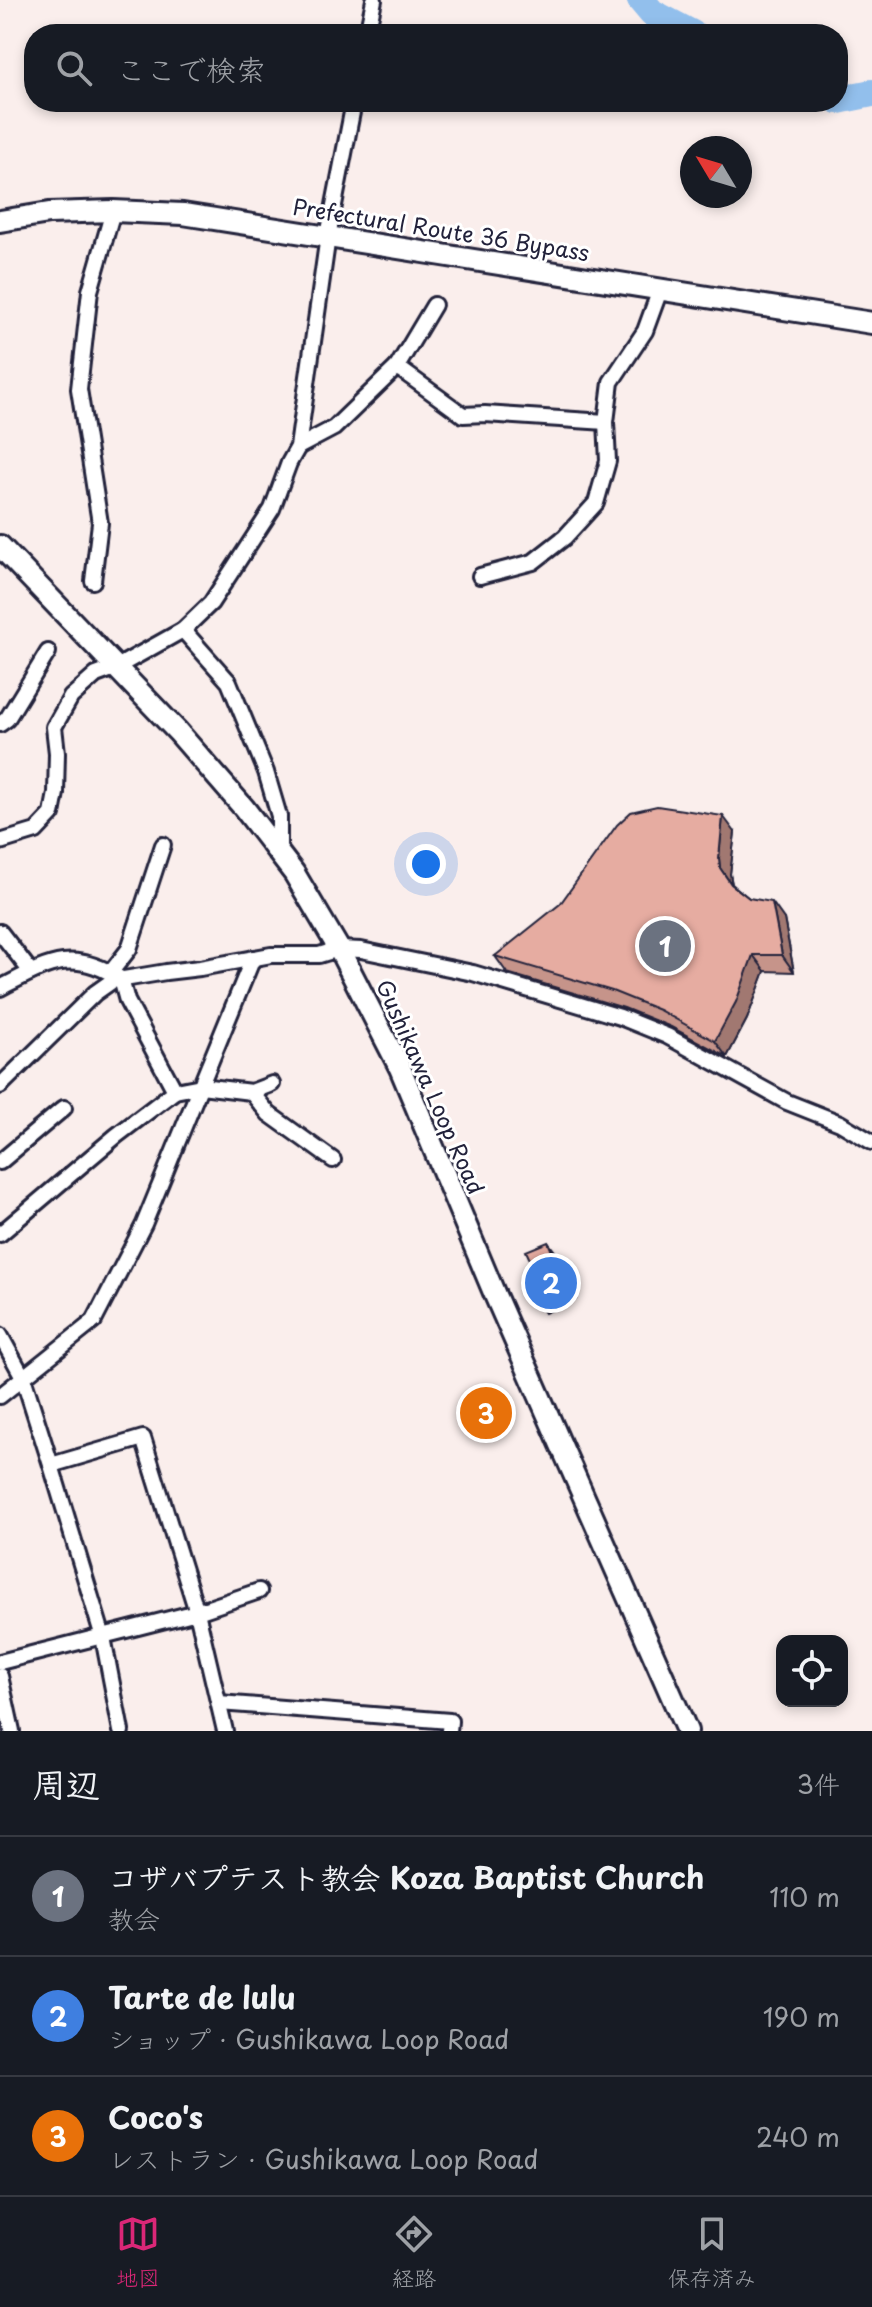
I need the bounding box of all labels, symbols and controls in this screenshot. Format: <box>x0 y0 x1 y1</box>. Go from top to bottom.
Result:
search box <box>24 24 848 112</box>
icon: search <box>52 46 96 90</box>
text: ここで検索 <box>116 46 266 91</box>
north arrow <box>680 136 752 208</box>
street label: Prefectural Route 36 Bypass <box>291 189 592 268</box>
your location <box>406 844 446 884</box>
pin: 1 <box>639 916 691 976</box>
street label: Gushikawa Loop Road <box>369 974 494 1199</box>
pin: 2 <box>525 1253 577 1313</box>
pin: 3 <box>460 1383 512 1443</box>
map controls <box>776 1635 848 1707</box>
button: locate <box>776 1635 848 1707</box>
text: 周辺 <box>32 1757 100 1809</box>
text: 3件 <box>797 1764 840 1803</box>
text: コザバプテスト教会 Koza Baptist Church <box>108 1854 704 1899</box>
text: 1 <box>52 1877 64 1916</box>
text: 110 m <box>769 1877 840 1916</box>
text: 教会 <box>108 1899 160 1938</box>
text: Tarte de lulu <box>108 1974 296 2019</box>
text: 2 <box>49 1997 67 2036</box>
text: 190 m <box>763 1997 840 2036</box>
text: ショップ · Gushikawa Loop Road <box>108 2019 509 2058</box>
text: Coco's <box>108 2094 203 2139</box>
text: 3 <box>49 2117 67 2156</box>
text: 240 m <box>756 2117 840 2156</box>
text: レストラン · Gushikawa Loop Road <box>108 2139 539 2178</box>
tab: 地図 <box>116 2212 160 2293</box>
tab: 経路 <box>392 2212 436 2293</box>
tab: 保存済み <box>668 2212 756 2293</box>

